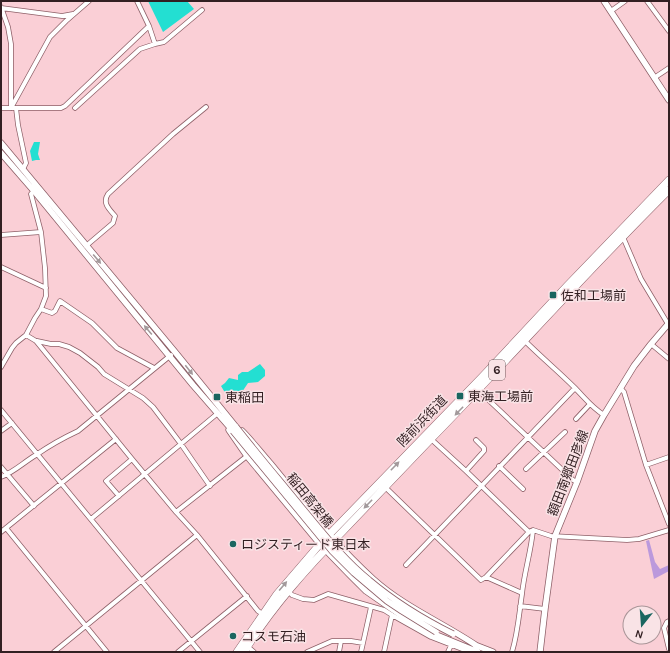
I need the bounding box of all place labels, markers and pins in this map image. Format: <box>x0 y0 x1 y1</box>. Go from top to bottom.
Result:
place label: 佐和工場前 <box>561 288 626 303</box>
marker: 佐和工場前 <box>548 290 558 300</box>
place label: 東海工場前 <box>468 389 533 404</box>
place label: 東稲田 <box>225 390 264 405</box>
marker: 東海工場前 <box>455 391 465 401</box>
marker: 東稲田 <box>212 392 222 402</box>
place label: ロジスティード東日本 <box>241 537 370 552</box>
marker: ロジスティード東日本 <box>228 539 238 549</box>
place label: コスモ石油 <box>241 629 306 644</box>
marker: コスモ石油 <box>228 631 238 641</box>

